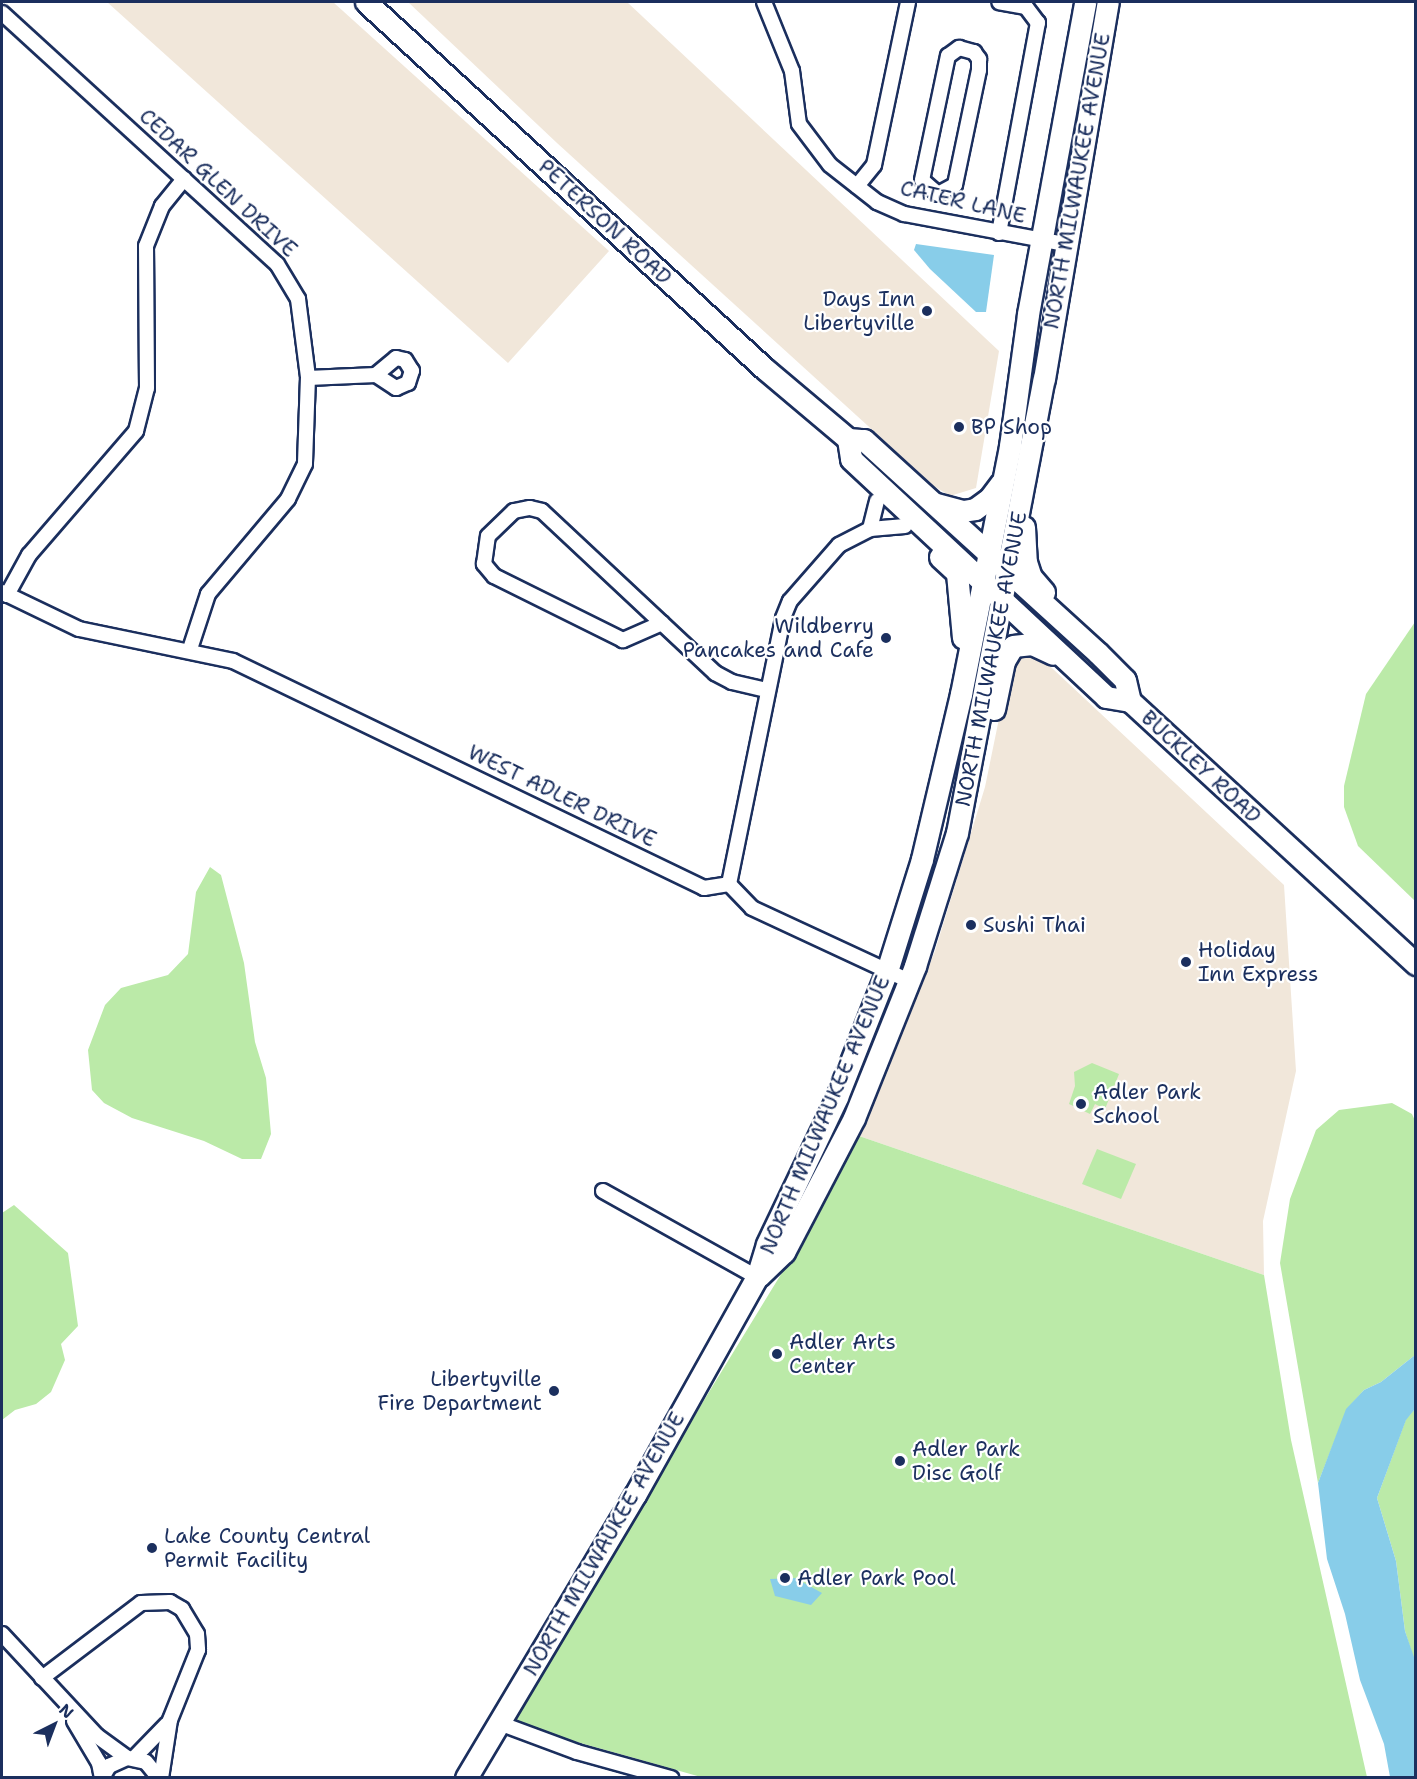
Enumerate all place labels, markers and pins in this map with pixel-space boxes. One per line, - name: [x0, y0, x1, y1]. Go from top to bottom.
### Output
- place label: Days Inn Libertyville: [803, 286, 915, 336]
- marker: Days Inn Libertyville: [920, 304, 934, 318]
- place label: BP Shop: [971, 414, 1052, 440]
- marker: BP Shop: [952, 420, 966, 434]
- place label: Wildberry Pancakes and Cafe: [683, 613, 874, 663]
- marker: Wildberry Pancakes and Cafe: [879, 631, 893, 645]
- place label: Sushi Thai: [983, 912, 1086, 938]
- marker: Sushi Thai: [964, 918, 978, 932]
- place label: Holiday Inn Express: [1198, 937, 1318, 987]
- marker: Holiday Inn Express: [1179, 955, 1193, 969]
- place label: Adler Park School: [1093, 1079, 1201, 1129]
- marker: Adler Park School: [1074, 1097, 1088, 1111]
- place label: Adler Arts Center: [789, 1329, 896, 1379]
- marker: Adler Arts Center: [770, 1347, 784, 1361]
- place label: Libertyville Fire Department: [377, 1366, 542, 1416]
- marker: Libertyville Fire Department: [547, 1384, 561, 1398]
- place label: Adler Park Disc Golf: [912, 1436, 1020, 1486]
- marker: Adler Park Disc Golf: [893, 1454, 907, 1468]
- place label: Lake County Central Permit Facility: [164, 1523, 370, 1573]
- marker: Lake County Central Permit Facility: [145, 1541, 159, 1555]
- place label: Adler Park Pool: [797, 1565, 956, 1591]
- marker: Adler Park Pool: [778, 1571, 792, 1585]

